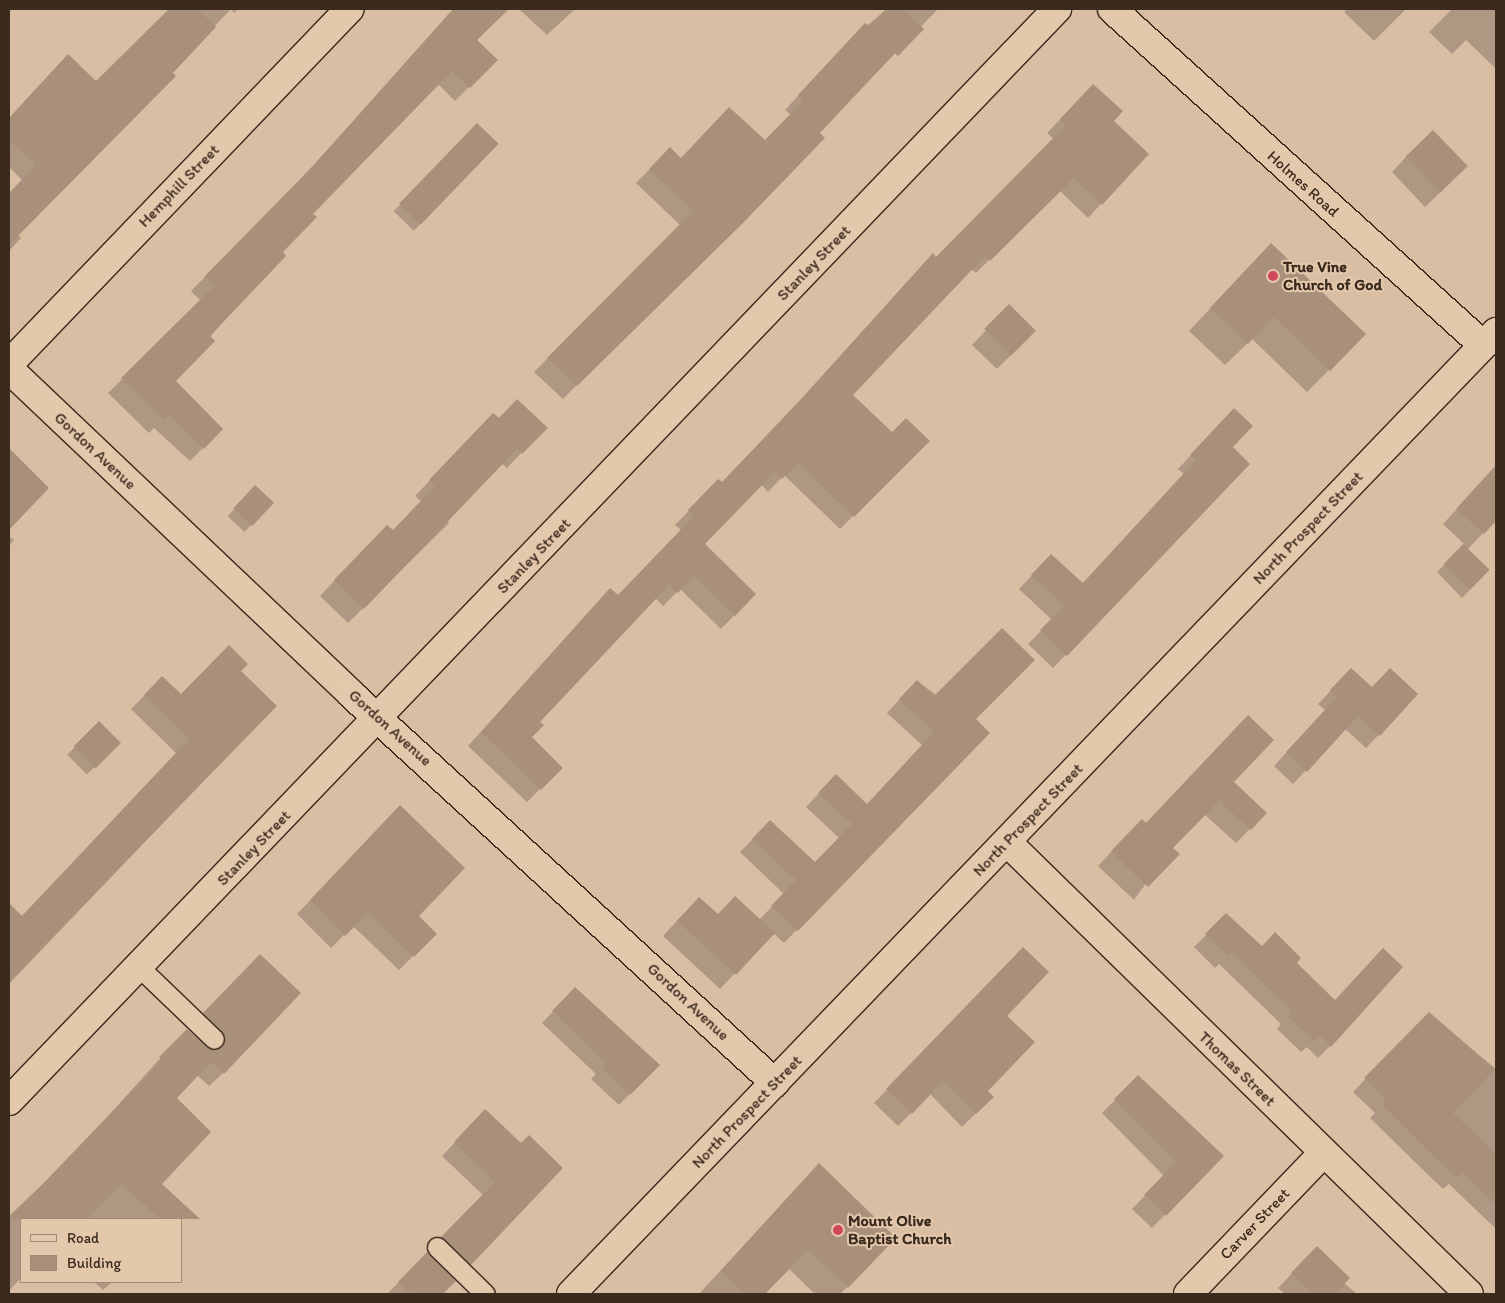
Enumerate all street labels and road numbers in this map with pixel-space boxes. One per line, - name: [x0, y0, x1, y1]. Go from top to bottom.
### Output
- street label: Hemphill Street: [135, 141, 223, 231]
- street label: Holmes Road: [1263, 147, 1343, 221]
- street label: Stanley Street: [773, 221, 855, 305]
- street label: Gordon Avenue: [50, 408, 140, 494]
- street label: North Prospect Street: [1249, 467, 1367, 589]
- street label: Stanley Street: [493, 514, 575, 598]
- street label: Gordon Avenue: [345, 686, 435, 770]
- street label: North Prospect Street: [969, 759, 1087, 881]
- street label: Stanley Street: [213, 806, 295, 890]
- street label: Gordon Avenue: [643, 959, 733, 1045]
- street label: Thomas Street: [1195, 1027, 1279, 1111]
- street label: North Prospect Street: [688, 1051, 806, 1173]
- street label: Carver Street: [1216, 1184, 1294, 1264]

